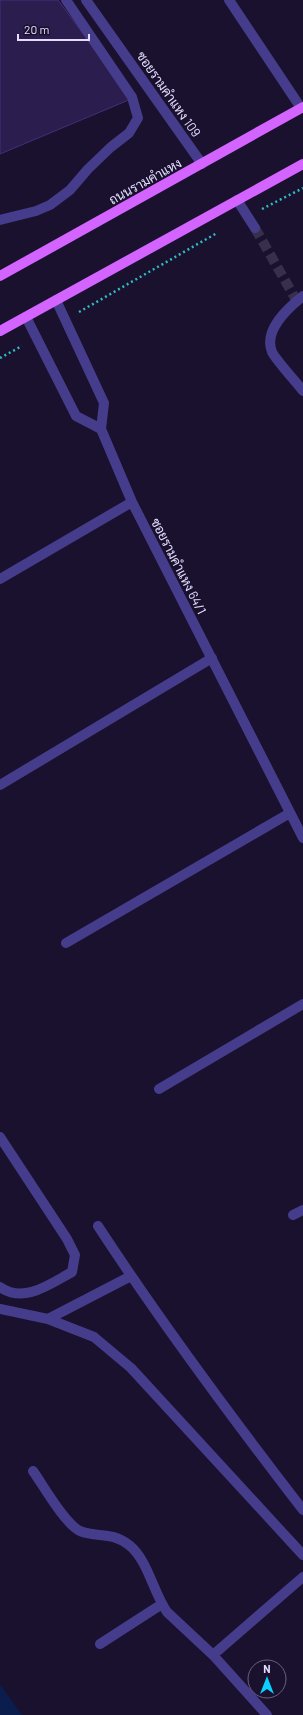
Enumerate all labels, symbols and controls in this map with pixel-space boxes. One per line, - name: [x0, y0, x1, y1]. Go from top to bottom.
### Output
- scale bar: [18, 16, 89, 42]
- text: 20 m: [24, 22, 50, 36]
- street label: ซอยรามคำแหง 109: [134, 48, 204, 140]
- street label: ถนนรามคำแหง: [106, 154, 184, 208]
- street label: ซอยรามคำแหง 64/1: [148, 515, 210, 617]
- north arrow: [247, 1659, 287, 1699]
- text: N: [263, 1662, 271, 1675]

